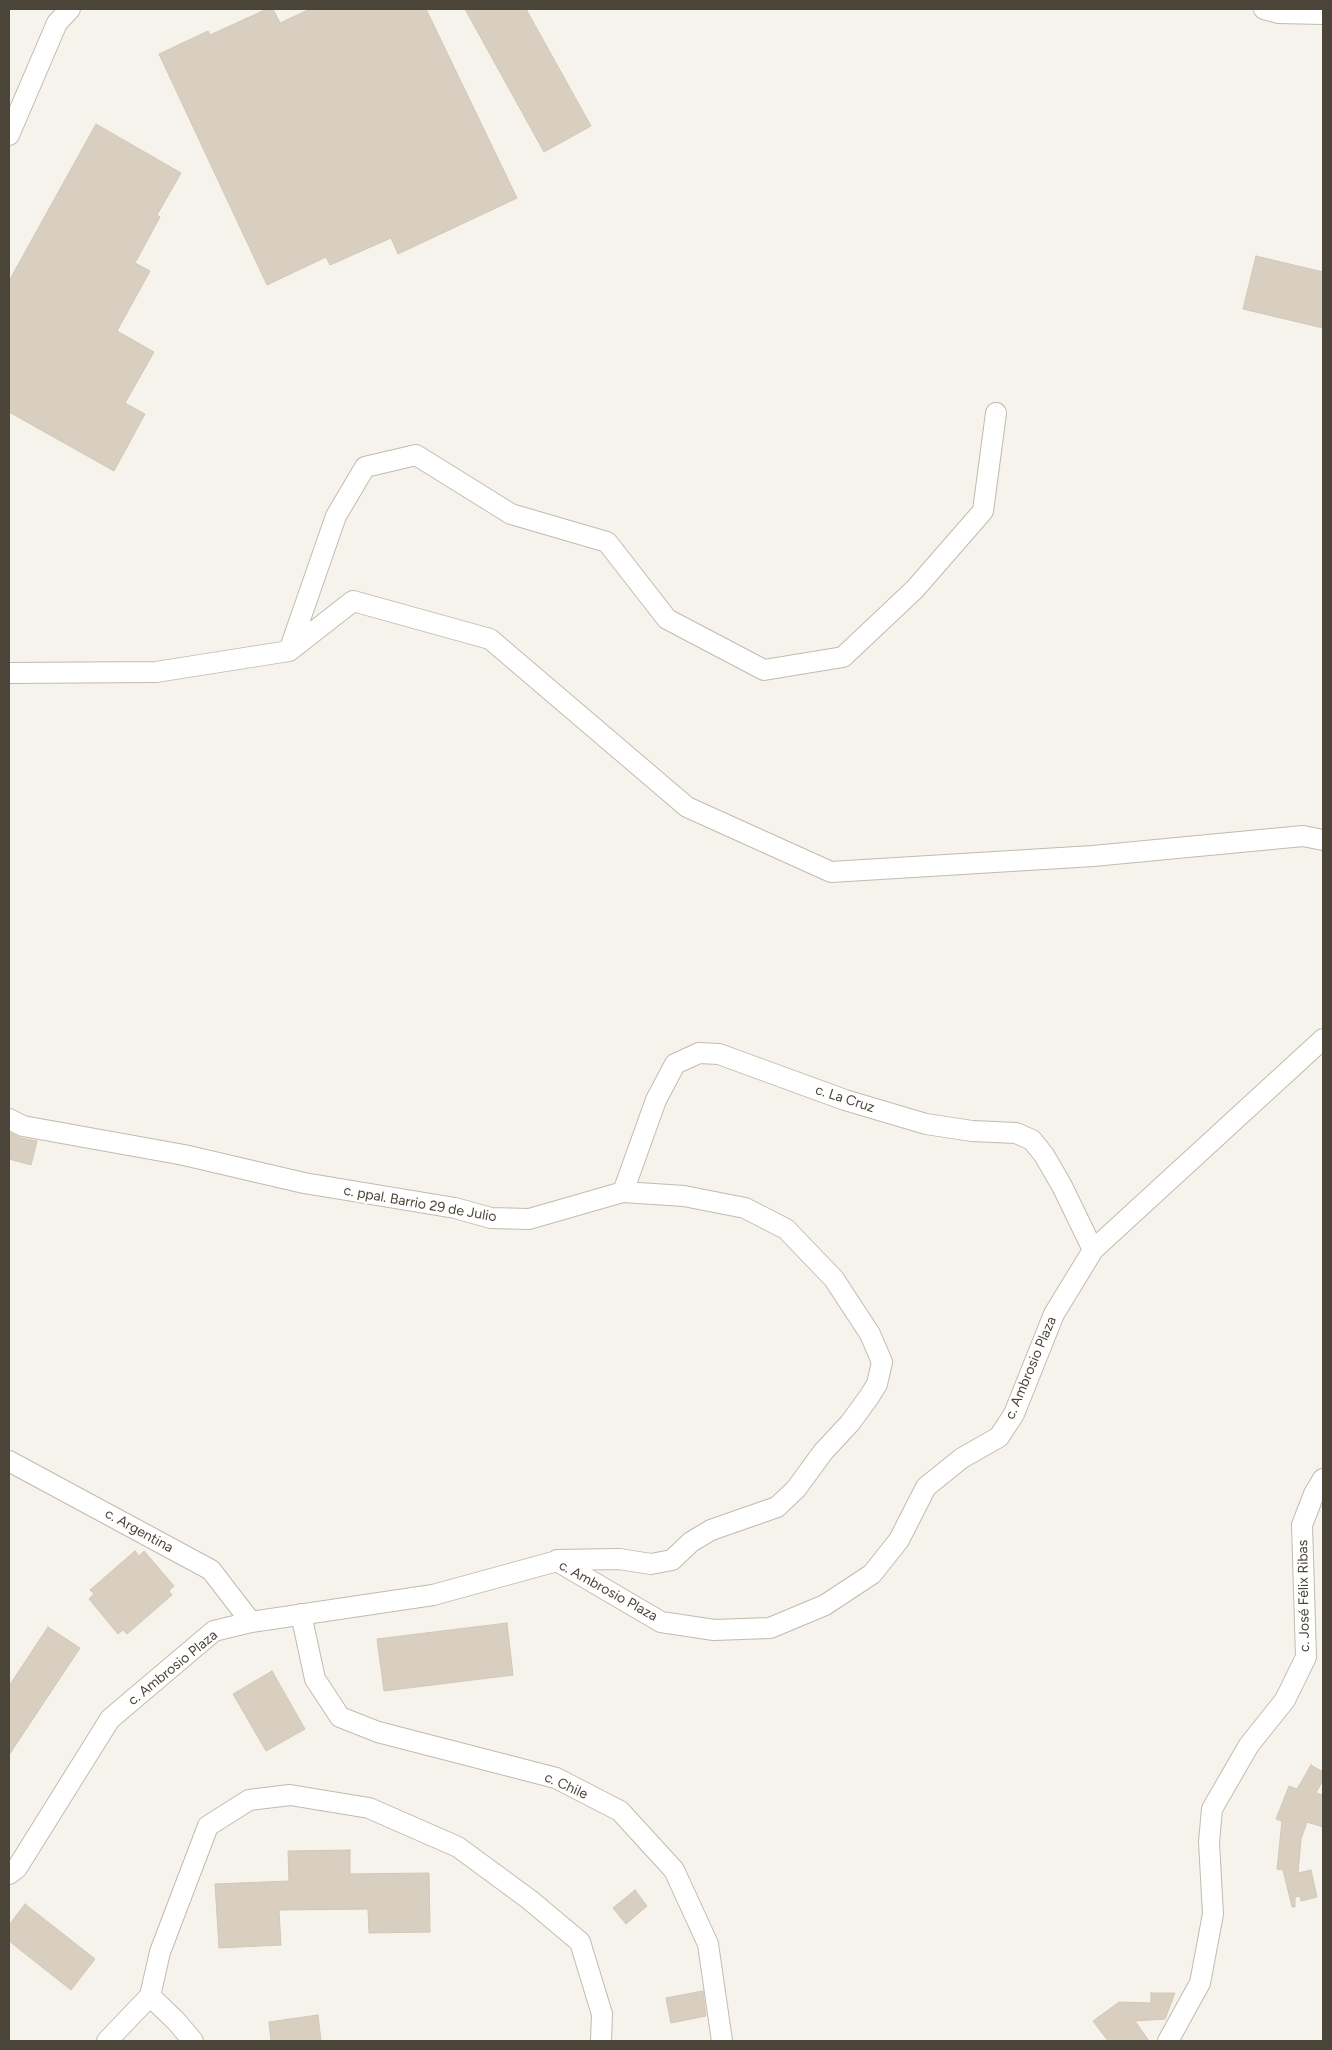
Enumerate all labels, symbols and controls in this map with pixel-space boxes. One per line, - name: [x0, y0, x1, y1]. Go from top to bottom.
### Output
- street label: c. La Cruz: [813, 1082, 877, 1116]
- street label: c. ppal. Barrio 29 de Julio: [342, 1182, 498, 1226]
- street label: c. Ambrosio Plaza: [1002, 1314, 1060, 1422]
- street label: c. Argentina: [102, 1505, 176, 1557]
- street label: c. José Félix Ribas: [1295, 1540, 1313, 1652]
- street label: c. Ambrosio Plaza: [556, 1557, 660, 1625]
- street label: c. Ambrosio Plaza: [125, 1627, 221, 1709]
- street label: c. Chile: [542, 1769, 590, 1803]

